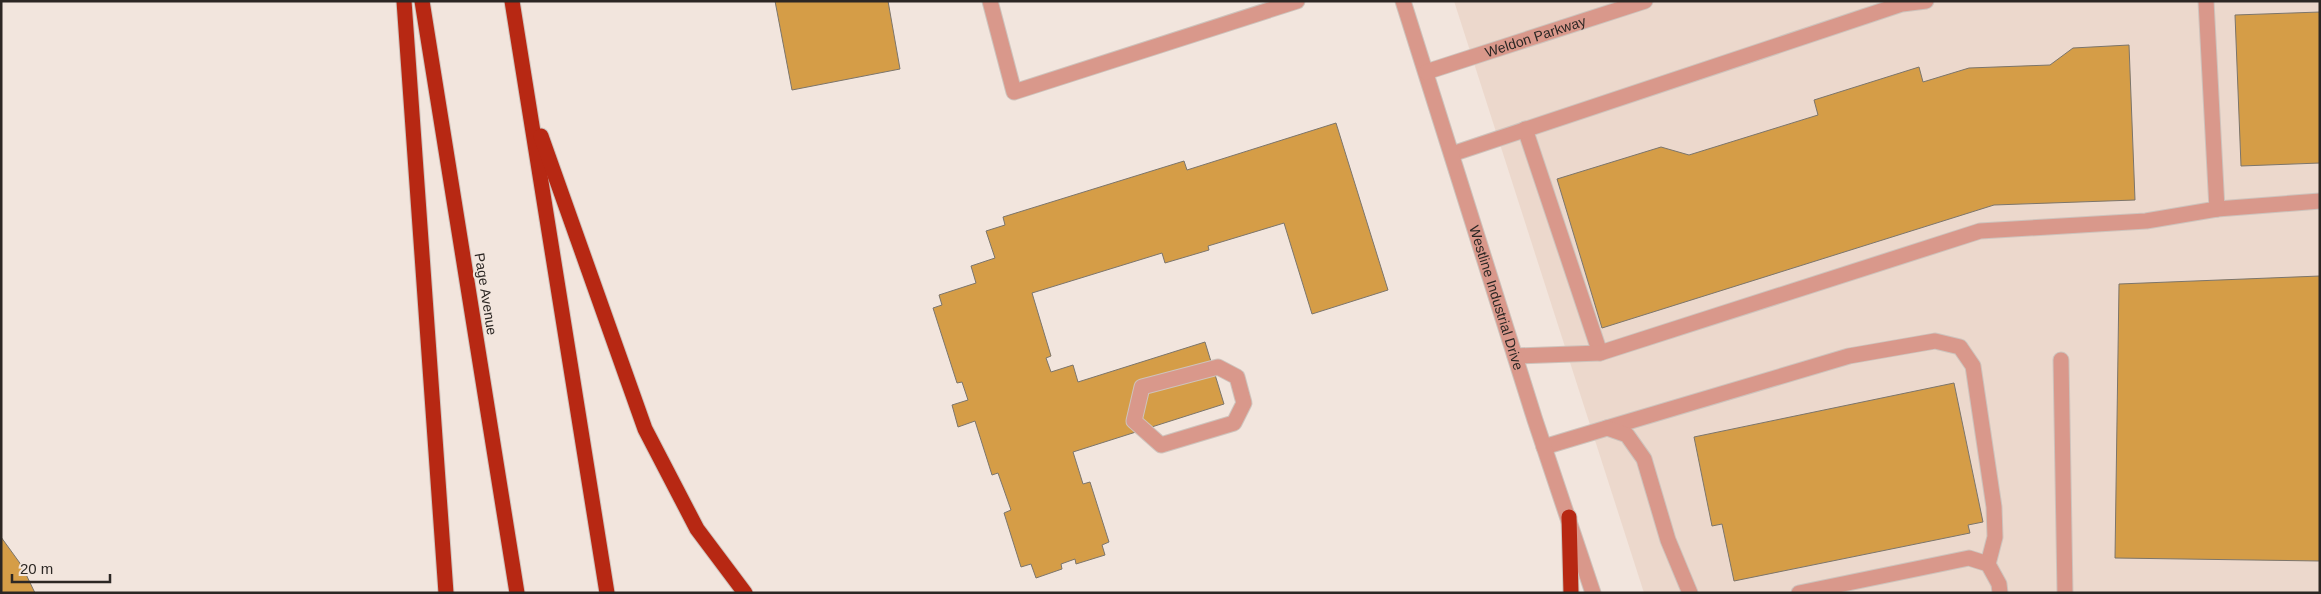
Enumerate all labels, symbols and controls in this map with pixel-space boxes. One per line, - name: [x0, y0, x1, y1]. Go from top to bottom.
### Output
- street label: Weldon Parkway: [1483, 13, 1588, 60]
- street label: Westline Industrial Drive: [1466, 223, 1527, 372]
- street label: Page Avenue: [472, 252, 500, 336]
- scale bar: [12, 552, 110, 584]
- text: 20 m: [20, 560, 53, 577]

